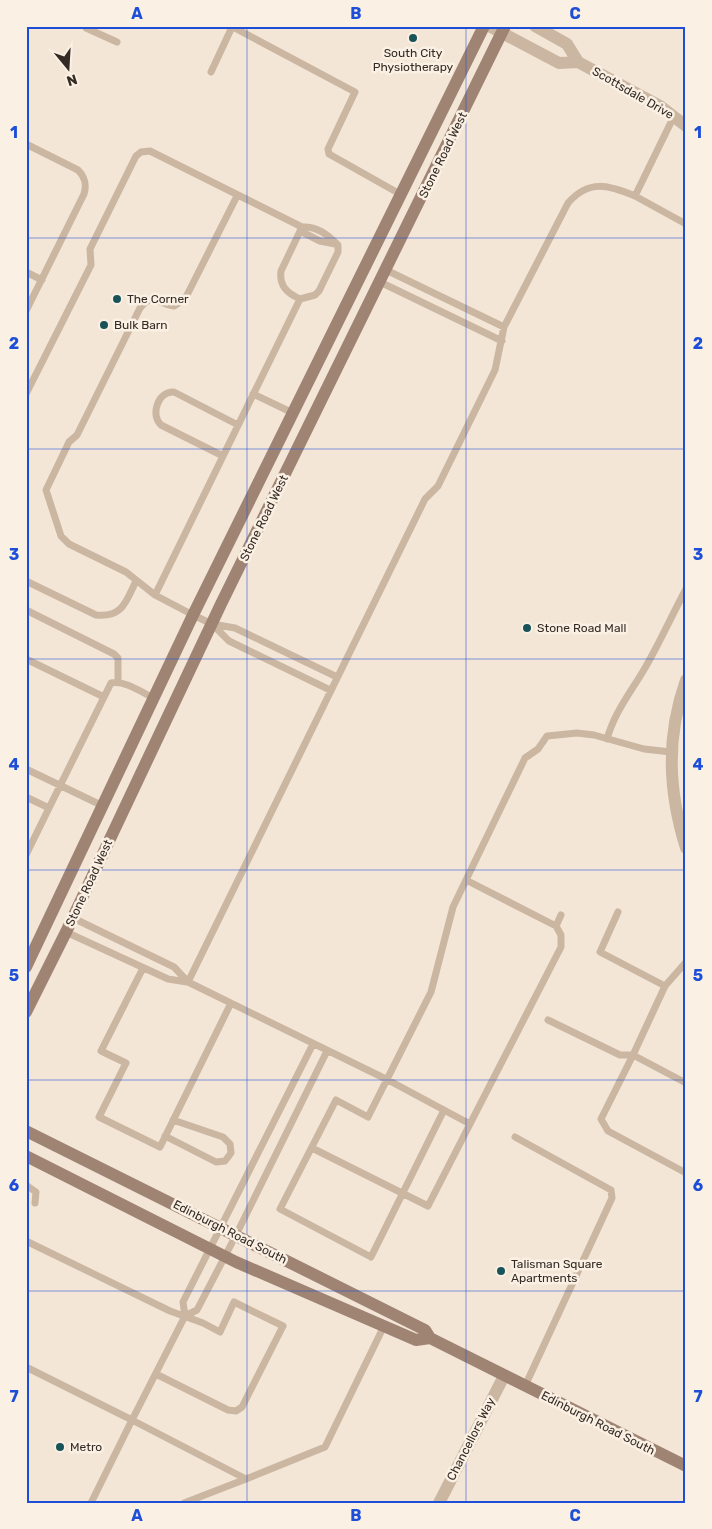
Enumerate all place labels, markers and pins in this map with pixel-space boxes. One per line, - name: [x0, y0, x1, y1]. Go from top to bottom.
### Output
- marker: South City Physiotherapy: [407, 32, 419, 44]
- place label: South City Physiotherapy: [373, 46, 454, 74]
- place label: The Corner: [127, 292, 189, 306]
- marker: The Corner: [111, 293, 123, 305]
- place label: Bulk Barn: [114, 318, 168, 332]
- marker: Bulk Barn: [98, 319, 110, 331]
- place label: Stone Road Mall: [537, 621, 626, 635]
- marker: Stone Road Mall: [521, 622, 533, 634]
- place label: Talisman Square Apartments: [511, 1257, 603, 1285]
- marker: Talisman Square Apartments: [495, 1265, 507, 1277]
- place label: Metro: [70, 1440, 102, 1454]
- marker: Metro: [54, 1441, 66, 1453]

